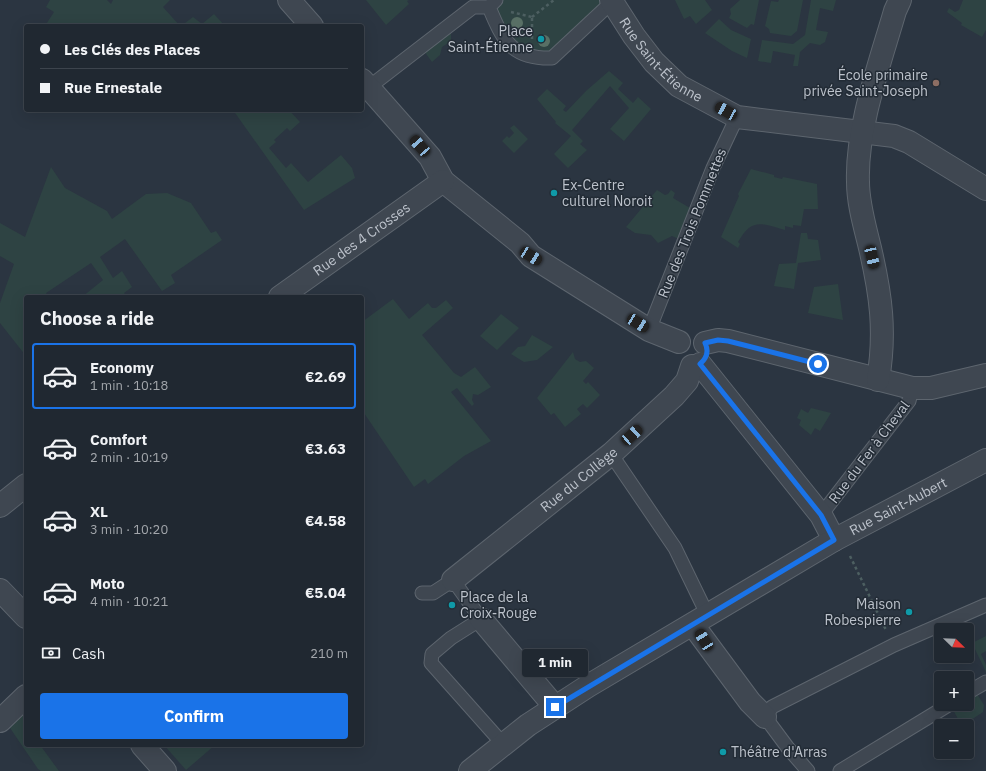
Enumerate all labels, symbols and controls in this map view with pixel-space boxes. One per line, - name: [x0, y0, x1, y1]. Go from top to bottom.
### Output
- street label: Rue Saint-Étienne: [616, 14, 706, 106]
- place label: Place Saint-Étienne: [448, 22, 533, 56]
- marker: Place Saint-Étienne: [536, 34, 546, 44]
- text: Les Clés des Places: [64, 40, 200, 59]
- place label: École primaire privée Saint-Joseph: [803, 65, 928, 100]
- text: Rue Ernestale: [64, 78, 162, 97]
- marker: École primaire privée Saint-Joseph: [931, 78, 941, 88]
- car: [713, 100, 739, 122]
- car: [408, 133, 432, 159]
- street label: Rue des Trois Pommettes: [654, 145, 730, 301]
- place label: Ex-Centre culturel Noroit: [562, 176, 653, 210]
- marker: Ex-Centre culturel Noroit: [549, 188, 559, 198]
- street label: Rue des 4 Crosses: [309, 198, 414, 280]
- car: [863, 244, 881, 270]
- car: [518, 245, 544, 267]
- text: Choose a ride: [40, 307, 154, 330]
- car: [625, 312, 651, 334]
- route start: [809, 355, 827, 373]
- icon: car: [42, 358, 78, 394]
- text: Economy: [90, 358, 154, 377]
- text: €2.69: [305, 367, 346, 386]
- text: 1 min · 10:18: [90, 377, 168, 394]
- street label: Rue du Fer à Cheval: [825, 397, 914, 507]
- car: [619, 423, 645, 447]
- icon: car: [42, 430, 78, 466]
- text: Comfort: [90, 430, 147, 449]
- text: €3.63: [305, 439, 346, 458]
- street label: Rue du Collège: [536, 443, 622, 516]
- text: 2 min · 10:19: [90, 449, 168, 466]
- street label: Rue Saint-Aubert: [846, 473, 950, 539]
- icon: car: [42, 502, 78, 538]
- text: XL: [90, 502, 108, 521]
- text: €4.58: [305, 511, 346, 530]
- text: 3 min · 10:20: [90, 521, 168, 538]
- icon: car: [42, 574, 78, 610]
- text: Moto: [90, 574, 125, 593]
- text: €5.04: [305, 583, 346, 602]
- place label: Place de la Croix-Rouge: [460, 588, 537, 622]
- text: 4 min · 10:21: [90, 593, 168, 610]
- place label: Maison Robespierre: [825, 595, 901, 629]
- marker: Place de la Croix-Rouge: [447, 600, 457, 610]
- marker: Maison Robespierre: [904, 607, 914, 617]
- north arrow: [934, 623, 974, 663]
- map controls: [934, 623, 974, 759]
- car: [693, 627, 715, 653]
- icon: cash: [40, 642, 62, 664]
- text: Cash: [72, 644, 105, 663]
- text: 210 m: [310, 645, 348, 662]
- callout: 1 min: [522, 649, 588, 677]
- text: 1 min: [538, 654, 572, 671]
- button: +: [934, 671, 974, 711]
- button: Confirm: [40, 693, 348, 739]
- route end: [546, 698, 564, 716]
- button: −: [934, 719, 974, 759]
- place label: Théâtre d'Arras: [731, 743, 828, 761]
- marker: Théâtre d'Arras: [718, 747, 728, 757]

